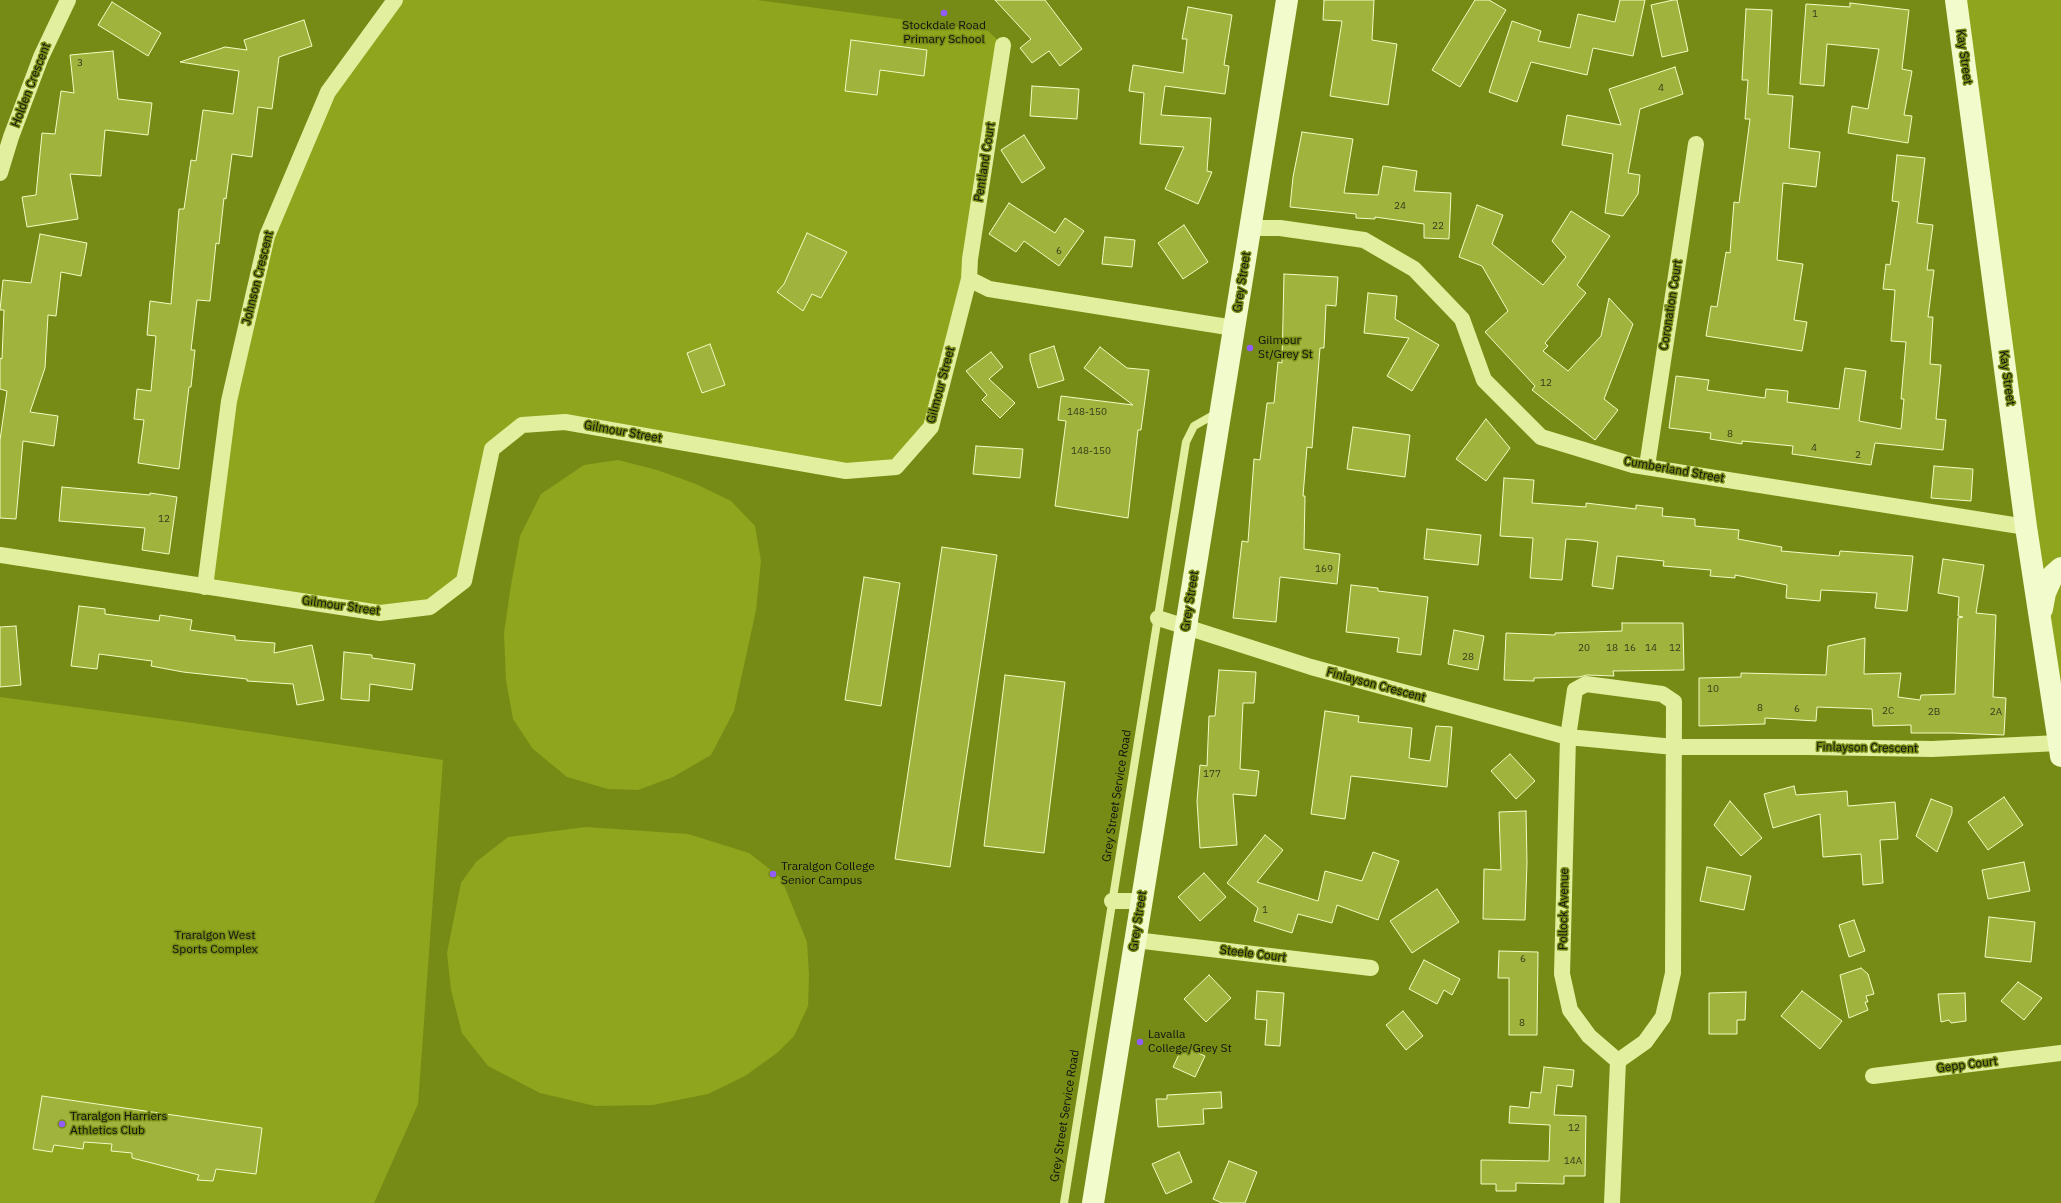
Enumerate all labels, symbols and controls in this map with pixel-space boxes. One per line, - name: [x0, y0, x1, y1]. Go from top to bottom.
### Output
- marker: Stockdale Road Primary School: [939, 8, 949, 18]
- house number: 1: [1812, 8, 1818, 20]
- place label: Stockdale Road Primary School: [902, 19, 986, 47]
- street label: Kay Street: [1953, 29, 1975, 85]
- street label: Holden Crescent: [8, 41, 54, 129]
- house number: 3: [77, 57, 83, 69]
- house number: 4: [1658, 82, 1664, 94]
- street label: Pentland Court: [972, 121, 998, 203]
- house number: 24: [1394, 200, 1406, 212]
- house number: 22: [1432, 220, 1444, 232]
- street label: Johnson Crescent: [239, 229, 277, 327]
- house number: 6: [1056, 245, 1062, 257]
- street label: Grey Street: [1230, 251, 1254, 313]
- street label: Coronation Court: [1657, 259, 1685, 351]
- place label: Gilmour St/Grey St: [1258, 334, 1313, 362]
- marker: Gilmour St/Grey St: [1245, 343, 1255, 353]
- street label: Gilmour Street: [924, 345, 958, 425]
- street label: Kay Street: [1996, 350, 2018, 406]
- house number: 12: [1540, 377, 1552, 389]
- house number: 148-150: [1067, 406, 1107, 418]
- street label: Gilmour Street: [583, 418, 663, 446]
- house number: 8: [1727, 428, 1733, 440]
- house number: 4: [1811, 442, 1817, 454]
- house number: 148-150: [1071, 445, 1111, 457]
- house number: 2: [1855, 449, 1861, 461]
- street label: Cumberland Street: [1623, 454, 1725, 486]
- house number: 12: [158, 513, 170, 525]
- house number: 169: [1315, 563, 1333, 575]
- street label: Grey Street: [1178, 570, 1202, 632]
- street label: Gilmour Street: [301, 593, 381, 619]
- house number: 20: [1578, 642, 1590, 654]
- house number: 18: [1606, 642, 1618, 654]
- house number: 16: [1624, 642, 1636, 654]
- house number: 14: [1645, 642, 1657, 654]
- house number: 12: [1669, 642, 1681, 654]
- house number: 28: [1462, 651, 1474, 663]
- street label: Finlayson Crescent: [1325, 665, 1427, 705]
- house number: 10: [1707, 683, 1719, 695]
- house number: 8: [1757, 702, 1763, 714]
- house number: 6: [1794, 703, 1800, 715]
- house number: 2C: [1882, 705, 1894, 717]
- house number: 2B: [1928, 706, 1940, 718]
- house number: 2A: [1990, 706, 2002, 718]
- street label: Grey Street Service Road: [1099, 729, 1135, 863]
- street label: Finlayson Crescent: [1816, 740, 1918, 756]
- house number: 177: [1203, 768, 1221, 780]
- place label: Traralgon College Senior Campus: [781, 860, 875, 888]
- street label: Pollock Avenue: [1556, 868, 1572, 950]
- marker: Traralgon College Senior Campus: [768, 869, 778, 879]
- street label: Grey Street: [1126, 890, 1150, 952]
- house number: 1: [1262, 904, 1268, 916]
- park label: Traralgon West Sports Complex: [172, 929, 258, 957]
- street label: Steele Court: [1219, 943, 1287, 965]
- house number: 6: [1520, 953, 1526, 965]
- house number: 8: [1519, 1017, 1525, 1029]
- place label: Lavalla College/Grey St: [1148, 1028, 1232, 1056]
- marker: Lavalla College/Grey St: [1135, 1037, 1145, 1047]
- street label: Grey Street Service Road: [1047, 1049, 1083, 1183]
- street label: Gepp Court: [1936, 1054, 1998, 1076]
- place label: Traralgon Harriers Athletics Club: [70, 1110, 167, 1138]
- marker: Traralgon Harriers Athletics Club: [57, 1119, 67, 1129]
- house number: 12: [1568, 1122, 1580, 1134]
- house number: 14A: [1564, 1155, 1582, 1167]

